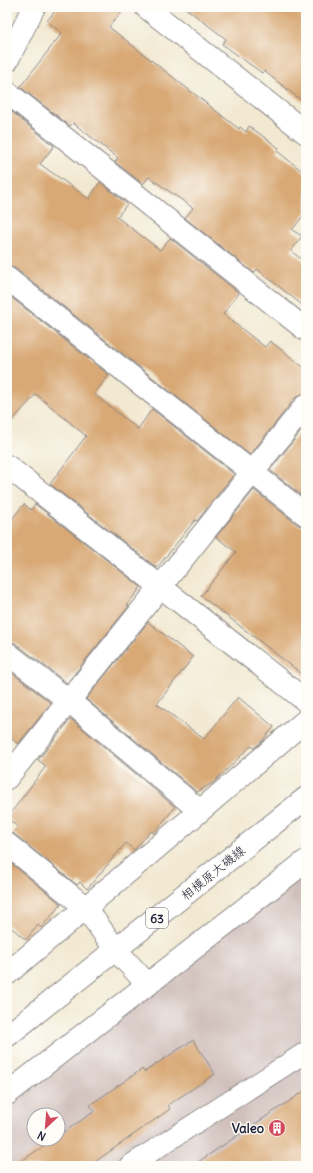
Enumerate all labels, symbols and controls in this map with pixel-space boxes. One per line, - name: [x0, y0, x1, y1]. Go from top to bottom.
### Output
- street label: 相模原大磯線: [177, 841, 249, 904]
- road number: 63: [146, 908, 168, 928]
- north arrow: [26, 1107, 66, 1147]
- building icon: Valeo: [267, 1118, 287, 1138]
- place label: Valeo: [232, 1120, 264, 1137]
- text: N: [35, 1128, 48, 1144]

